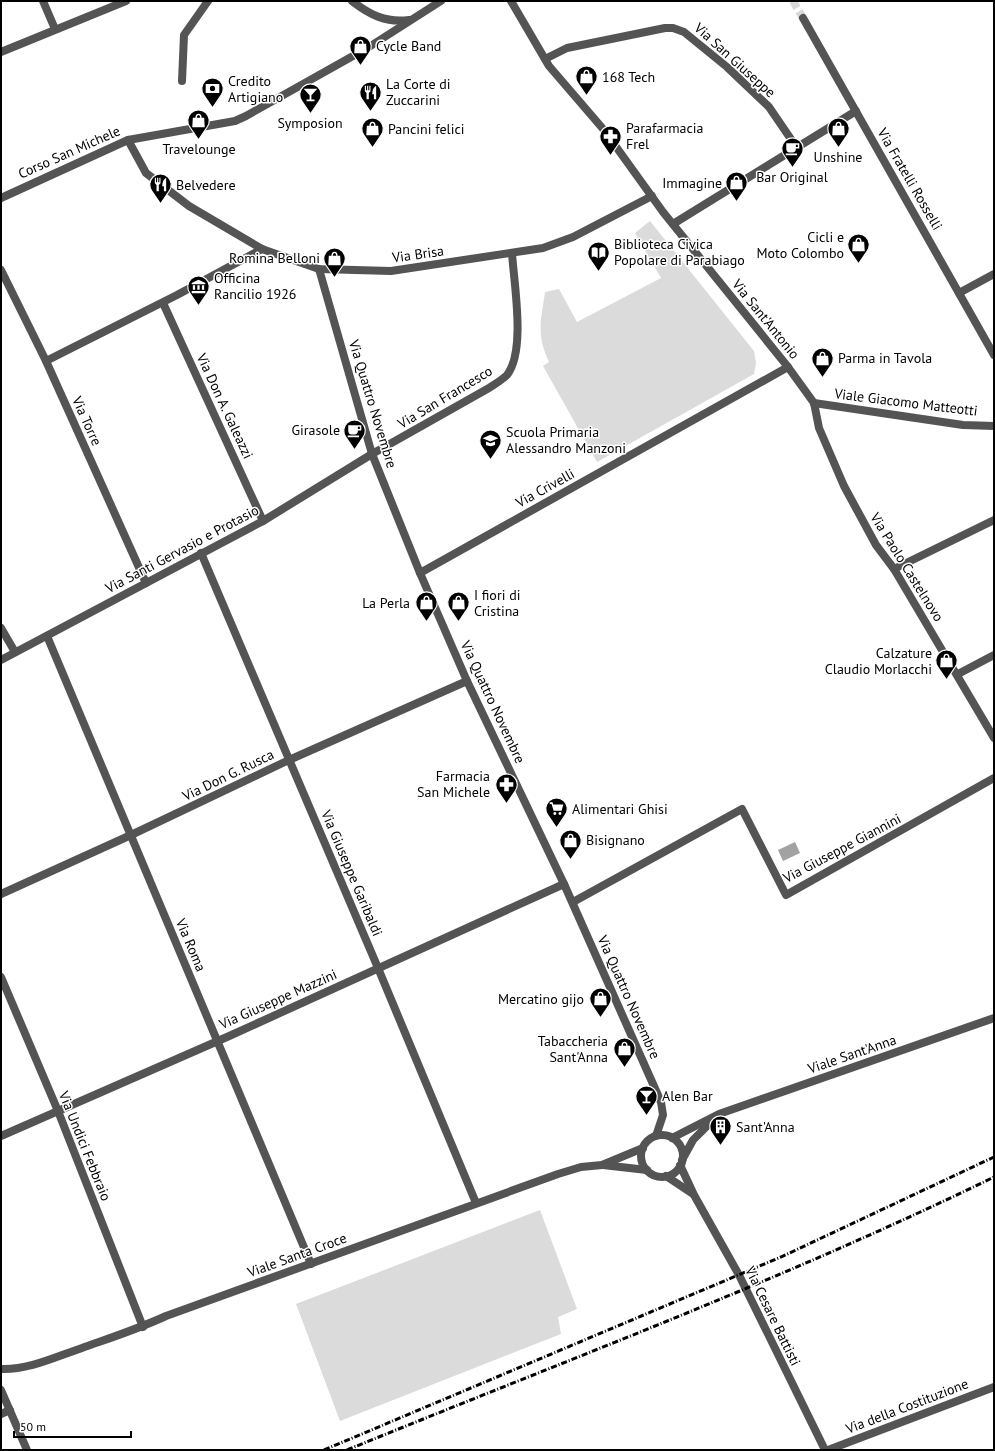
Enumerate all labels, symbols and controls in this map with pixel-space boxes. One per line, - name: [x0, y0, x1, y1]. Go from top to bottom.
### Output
- street label: Via San Giuseppe: [690, 18, 779, 101]
- shop icon: Cycle Band: [347, 33, 373, 66]
- place label: Cycle Band: [376, 37, 441, 55]
- shop icon: 168 Tech: [574, 64, 600, 97]
- place label: 168 Tech: [602, 68, 655, 86]
- place label: Credito Artigiano: [228, 72, 283, 106]
- place label: La Corte di Zuccarini: [386, 75, 451, 109]
- bank icon: Credito Artigiano: [199, 76, 225, 109]
- restaurant icon: La Corte di Zuccarini: [358, 79, 384, 112]
- bar icon: Symposion: [297, 82, 323, 115]
- shop icon: Travelounge: [186, 108, 212, 141]
- place label: Symposion: [277, 114, 343, 132]
- shop icon: Pancini felici: [360, 116, 386, 149]
- shop icon: Unshine: [825, 116, 851, 149]
- place label: Parafarmacia Frel: [626, 119, 704, 153]
- place label: Pancini felici: [388, 120, 464, 138]
- street label: Corso San Michele: [15, 121, 123, 183]
- pharmacy icon: Parafarmacia Frel: [597, 123, 623, 156]
- street label: Via Fratelli Rosselli: [873, 124, 946, 233]
- cafe icon: Bar Original: [779, 136, 805, 169]
- place label: Travelounge: [162, 140, 236, 158]
- place label: Unshine: [814, 148, 862, 166]
- place label: Bar Original: [756, 168, 828, 186]
- shop icon: Immagine: [724, 170, 750, 203]
- restaurant icon: Belvedere: [148, 172, 174, 205]
- place label: Immagine: [662, 174, 722, 192]
- place label: Belvedere: [176, 176, 236, 194]
- place label: Cicli e Moto Colombo: [757, 228, 844, 262]
- shop icon: Cicli e Moto Colombo: [846, 232, 872, 265]
- place label: Biblioteca Civica Popolare di Parabiago: [614, 235, 745, 269]
- library icon: Biblioteca Civica Popolare di Parabiago: [585, 239, 611, 272]
- street label: Via Brisa: [390, 241, 445, 267]
- shop icon: Romina Belloni: [322, 245, 348, 278]
- place label: Romina Belloni: [229, 249, 320, 267]
- place label: Officina Rancilio 1926: [214, 269, 296, 303]
- museum icon: Officina Rancilio 1926: [186, 273, 212, 306]
- street label: Via Sant'Antonio: [728, 275, 804, 363]
- street label: Via Quattro Novembre: [345, 337, 401, 470]
- shop icon: Parma in Tavola: [809, 345, 835, 378]
- place label: Parma in Tavola: [838, 349, 932, 367]
- street label: Via Don A. Galeazzi: [192, 350, 257, 462]
- street label: Via San Francesco: [394, 362, 496, 433]
- street label: Viale Giacomo Matteotti: [832, 384, 979, 420]
- street label: Via Torre: [68, 393, 106, 448]
- cafe icon: Girasole: [342, 417, 368, 450]
- place label: Girasole: [291, 421, 340, 439]
- place label: Scuola Primaria Alessandro Manzoni: [506, 423, 626, 457]
- school or university icon: Scuola Primaria Alessandro Manzoni: [478, 427, 504, 460]
- street label: Via Crivelli: [512, 465, 577, 512]
- street label: Via Santi Gervasio e Protasio: [101, 501, 262, 598]
- street label: Via Paolo Castelnovo: [866, 508, 948, 625]
- place label: I fiori di Cristina: [474, 586, 520, 620]
- shop icon: La Perla: [413, 590, 439, 623]
- shop icon: I fiori di Cristina: [446, 590, 472, 623]
- place label: La Perla: [362, 594, 410, 612]
- street label: Via Quattro Novembre: [456, 637, 529, 766]
- place label: Calzature Claudio Morlacchi: [825, 644, 932, 678]
- shop icon: Calzature Claudio Morlacchi: [934, 648, 960, 681]
- street label: Via Don G. Rusca: [178, 745, 277, 805]
- place label: Farmacia San Michele: [417, 767, 490, 801]
- pharmacy icon: Farmacia San Michele: [493, 771, 519, 804]
- supermarket icon: Alimentari Ghisi: [543, 796, 569, 829]
- place label: Alimentari Ghisi: [572, 800, 668, 818]
- street label: Via Giuseppe Garibaldi: [317, 806, 387, 939]
- street label: Via Giuseppe Giannini: [779, 809, 904, 887]
- shop icon: Bisignano: [557, 827, 583, 860]
- place label: Bisignano: [586, 831, 645, 849]
- street label: Via Roma: [171, 915, 210, 974]
- street label: Via Quattro Novembre: [593, 932, 664, 1062]
- street label: Via Giuseppe Mazzini: [215, 965, 340, 1033]
- shop icon: Mercatino gijo: [587, 986, 613, 1019]
- place label: Mercatino gijo: [498, 990, 584, 1008]
- street label: Viale Sant'Anna: [805, 1030, 899, 1078]
- place label: Tabaccheria Sant'Anna: [538, 1032, 608, 1066]
- shop icon: Tabaccheria Sant'Anna: [611, 1036, 637, 1069]
- bar icon: Alen Bar: [633, 1083, 659, 1116]
- place label: Alen Bar: [662, 1087, 713, 1105]
- street label: Via Undici Febbraio: [54, 1088, 115, 1203]
- building icon: Sant'Anna: [708, 1114, 734, 1147]
- place label: Sant'Anna: [736, 1118, 795, 1136]
- street label: Viale Santa Croce: [244, 1229, 349, 1282]
- street label: Via Cesare Battisti: [741, 1263, 805, 1369]
- street label: Via della Costituzione: [842, 1374, 971, 1438]
- scale bar: [14, 1413, 131, 1439]
- text: 50 m: [20, 1419, 46, 1434]

